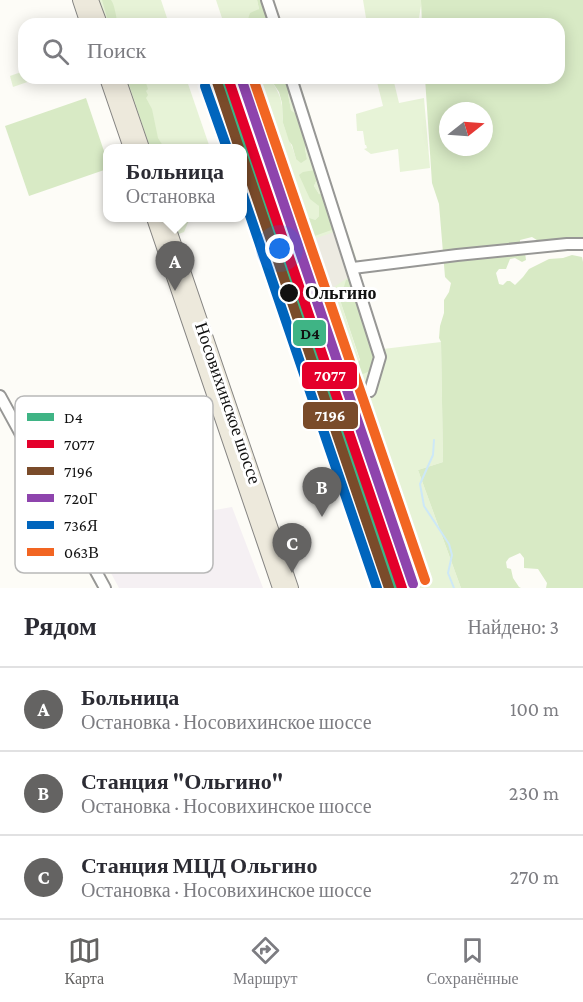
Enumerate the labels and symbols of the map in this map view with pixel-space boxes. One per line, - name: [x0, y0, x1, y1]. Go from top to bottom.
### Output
- north arrow: [439, 102, 493, 156]
- your location: [265, 234, 294, 263]
- pin: A: [156, 242, 195, 291]
- marker: Ольгино: [278, 282, 300, 304]
- place label: Ольгино: [305, 283, 377, 303]
- line badge: D4: [292, 319, 327, 347]
- street label: Носовихинское шоссе: [191, 320, 265, 487]
- text: D4: [300, 325, 320, 342]
- line badge: 7077: [301, 361, 358, 390]
- text: 7077: [314, 367, 346, 384]
- legend: [15, 396, 213, 573]
- line badge: 7196: [302, 401, 359, 430]
- text: 7196: [314, 407, 346, 424]
- text: D4: [64, 409, 83, 426]
- text: 7077: [64, 436, 95, 453]
- text: 7196: [64, 463, 93, 480]
- pin: B: [302, 468, 342, 517]
- text: 720Г: [64, 490, 97, 507]
- text: 736Я: [64, 517, 98, 534]
- pin: C: [272, 524, 312, 573]
- text: 063В: [64, 544, 99, 561]

